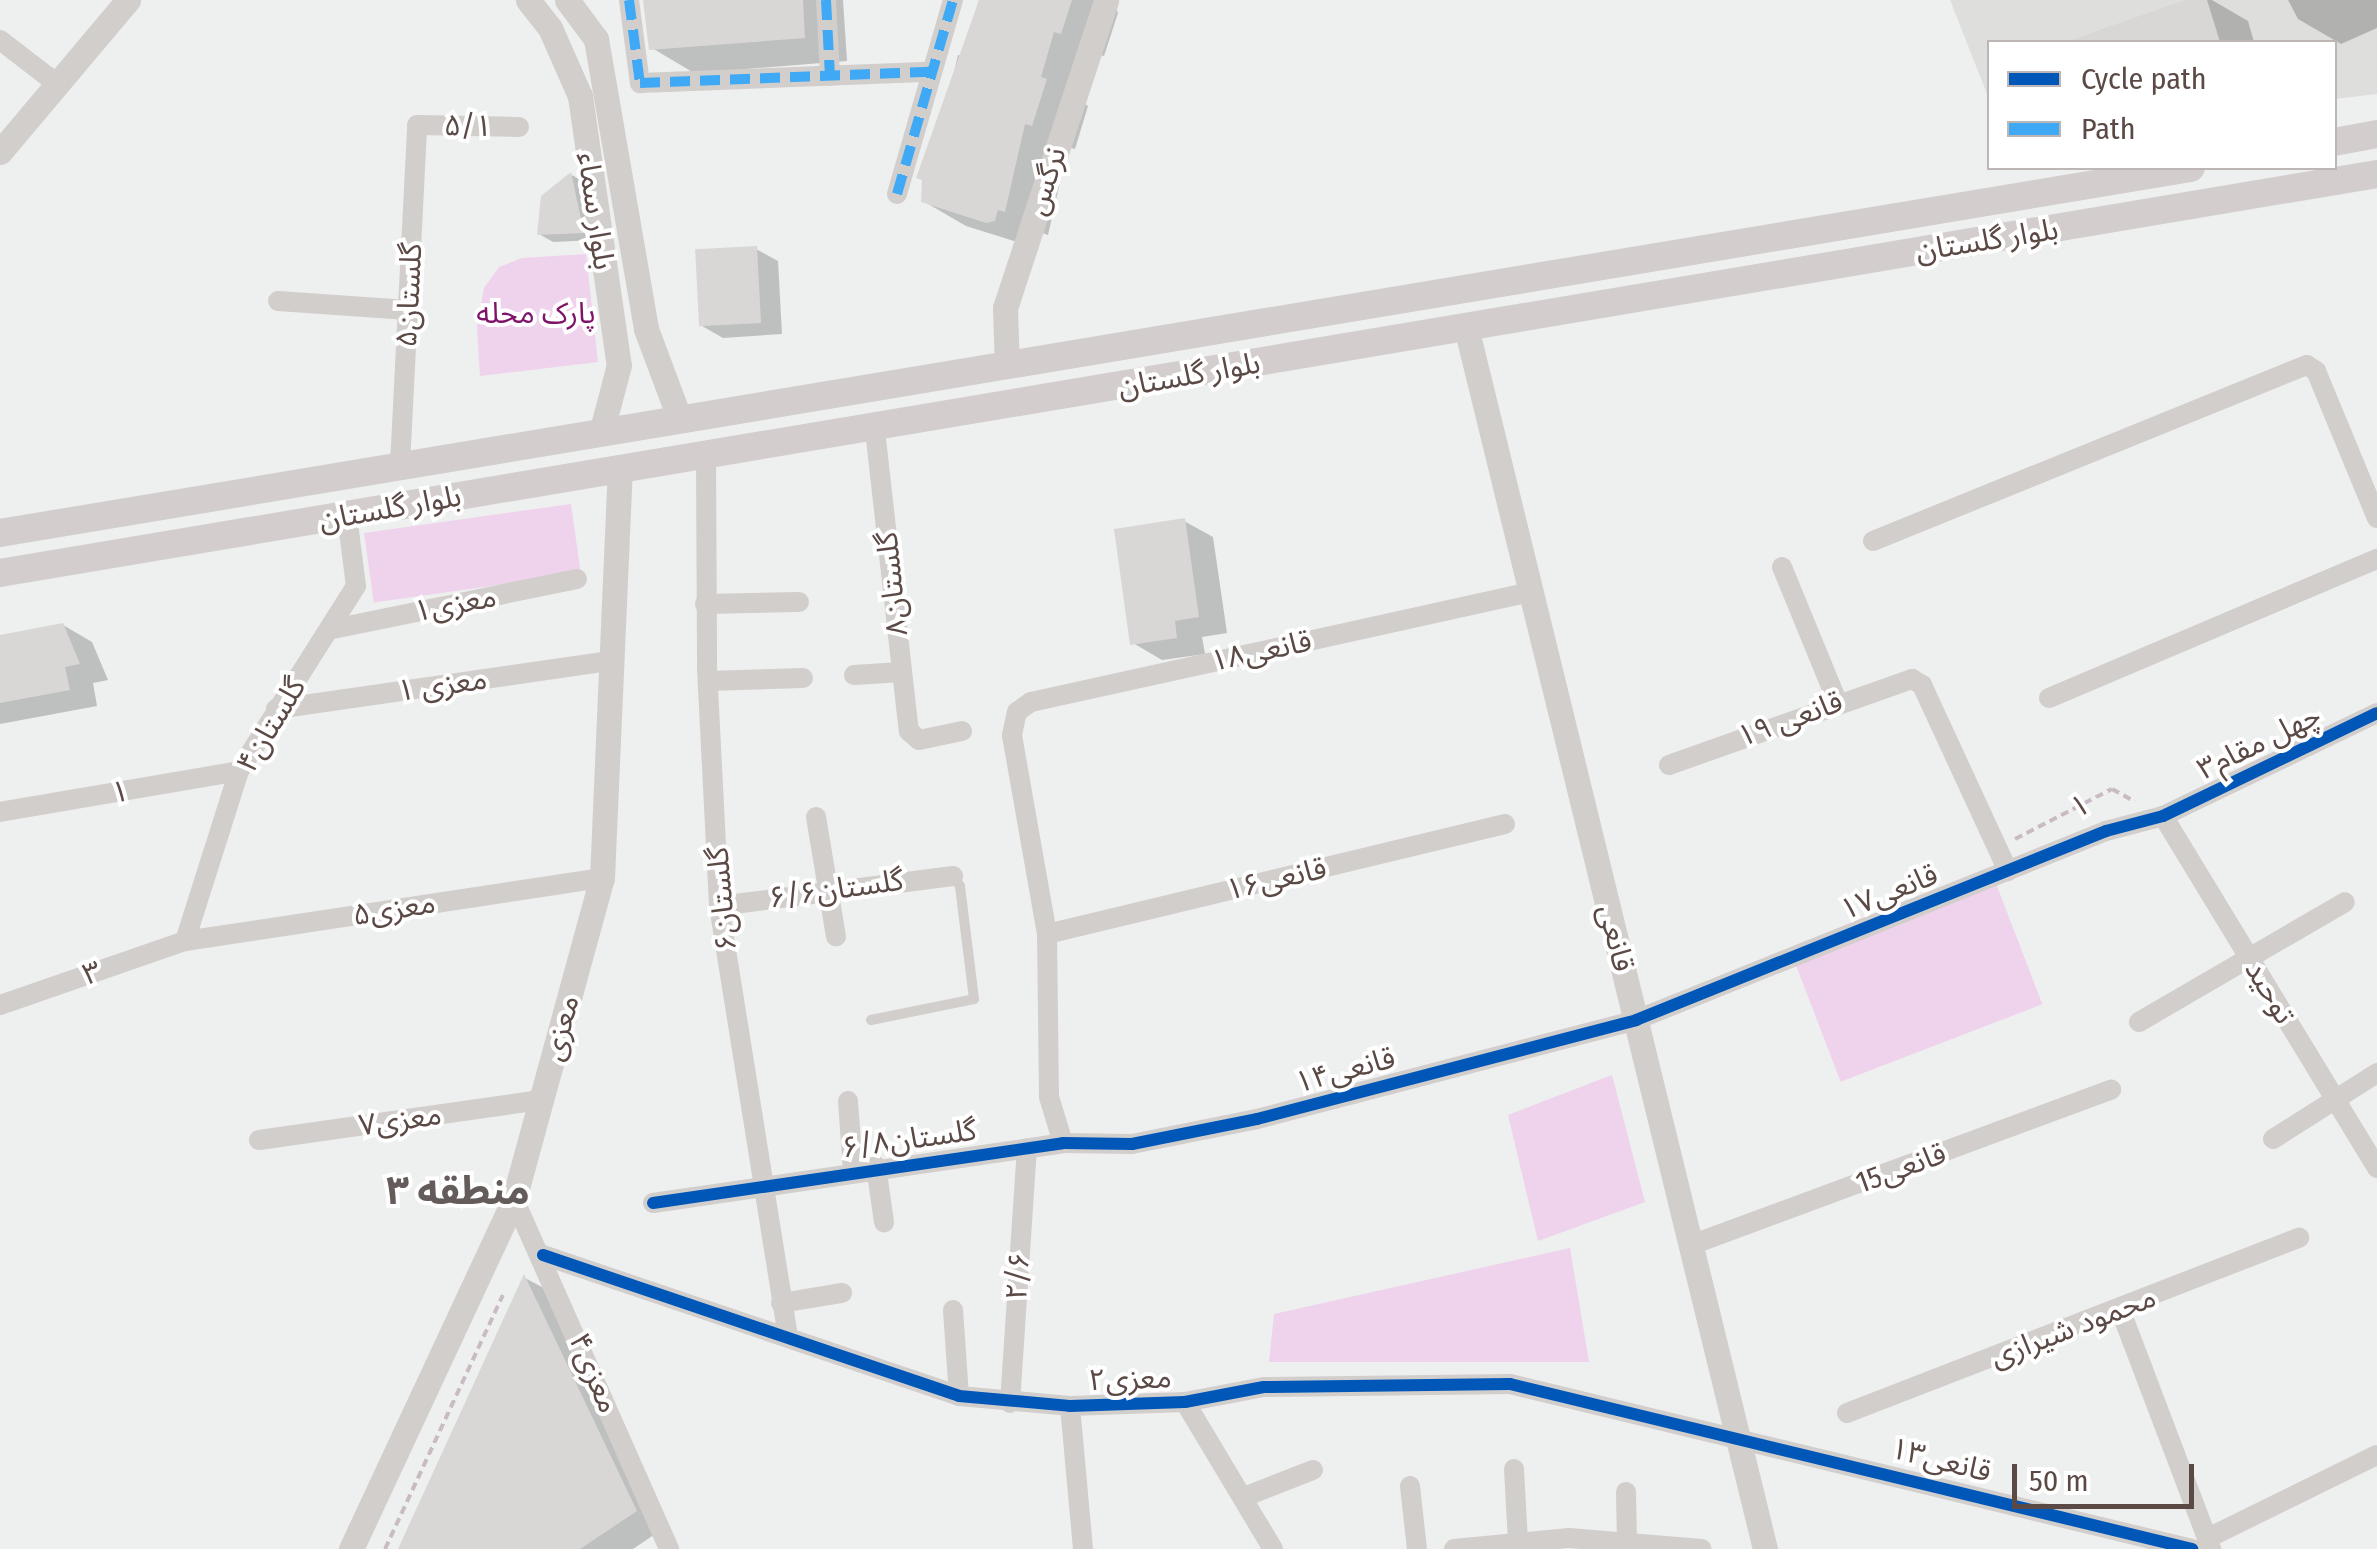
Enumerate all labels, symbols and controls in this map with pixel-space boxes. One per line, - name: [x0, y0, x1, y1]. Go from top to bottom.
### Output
- legend: [1987, 40, 2337, 170]
- text: Cycle path: [2081, 61, 2207, 97]
- street label: ۵/۱: [444, 108, 492, 144]
- text: Path: [2081, 111, 2135, 147]
- street label: نرگس: [1018, 143, 1074, 219]
- street label: بلوار سماء: [570, 150, 622, 272]
- street label: بلوار گلستان: [1913, 211, 2061, 269]
- street label: گلستان۵: [388, 242, 430, 348]
- park label: پارک محله: [476, 295, 596, 331]
- street label: بلوار گلستان: [1115, 345, 1263, 405]
- street label: بلوار گلستان: [316, 478, 464, 538]
- street label: گلستان۸: [869, 530, 915, 638]
- street label: ۱معزی: [411, 578, 499, 630]
- street label: ۱۸قانعی: [1207, 623, 1315, 679]
- street label: معزی ۱: [395, 661, 489, 709]
- street label: گلستان۴: [229, 671, 313, 779]
- street label: قانعی ۱۹: [1732, 683, 1848, 755]
- street label: چهل مقام۳: [2191, 697, 2327, 787]
- street label: ۱: [108, 773, 132, 811]
- street label: ۱: [2064, 786, 2096, 826]
- street label: گلستان۶: [700, 845, 744, 953]
- street label: ۱۶قانعی: [1222, 850, 1330, 908]
- street label: ۱۷قانعی: [1835, 856, 1943, 928]
- street label: ۶/۶گلستان: [766, 862, 906, 916]
- street label: ۵معزی: [350, 885, 438, 933]
- street label: قانعی: [1590, 901, 1642, 975]
- street label: ۳: [78, 953, 106, 993]
- street label: توحید: [2237, 954, 2303, 1030]
- street label: معزی: [535, 991, 587, 1065]
- street label: ۱۴قانعی: [1291, 1039, 1399, 1101]
- street label: ۷معزی: [356, 1096, 444, 1144]
- street label: ۶/۸گلستان: [839, 1112, 979, 1166]
- street label: 15قانعی: [1851, 1135, 1951, 1201]
- district label: منطقه ۳: [386, 1167, 530, 1215]
- street label: ۲/۶: [998, 1251, 1038, 1301]
- street label: محمود شیرازی: [1985, 1279, 2161, 1375]
- street label: ۴معزی: [561, 1328, 627, 1418]
- street label: ۲معزی: [1088, 1360, 1172, 1398]
- street label: ۱۳قانعی: [1887, 1430, 1995, 1490]
- scale bar: [2017, 1444, 2200, 1506]
- text: 50 m: [2029, 1463, 2089, 1499]

